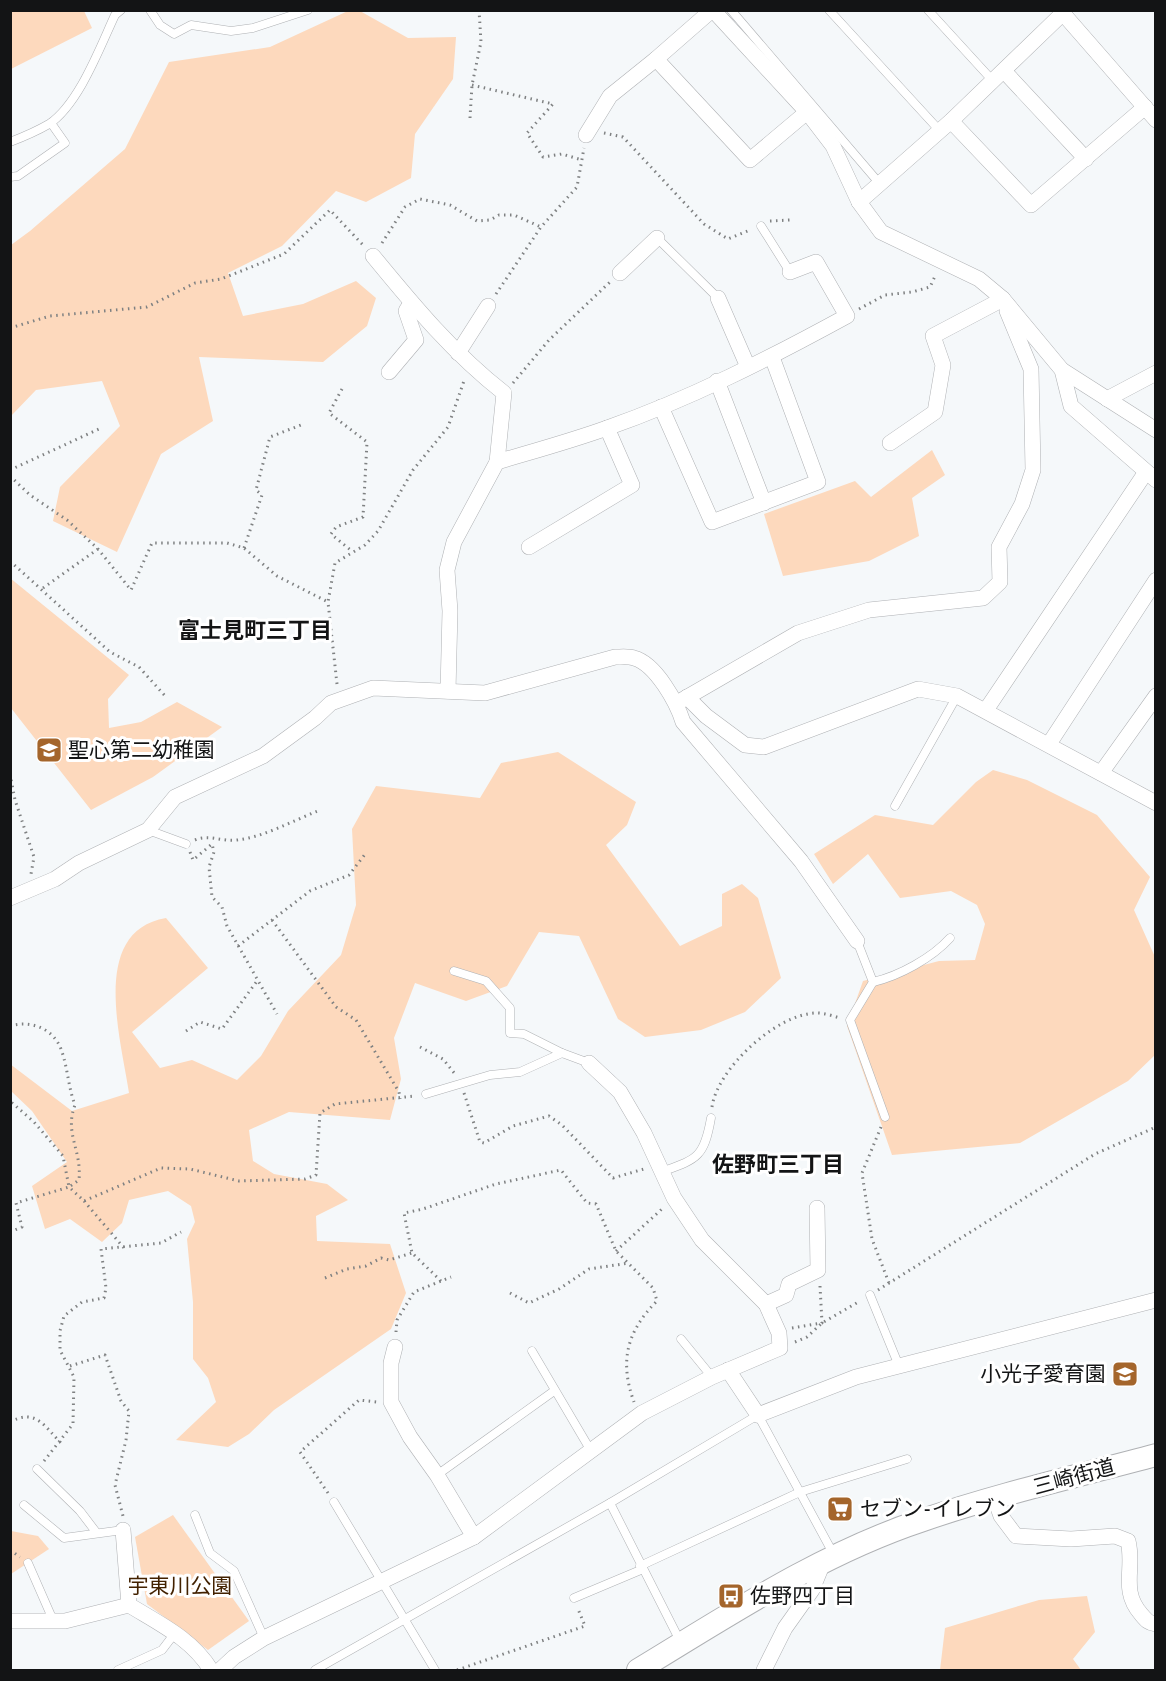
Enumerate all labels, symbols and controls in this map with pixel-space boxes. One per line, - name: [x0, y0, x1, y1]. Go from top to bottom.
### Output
- district label: 富士見町三丁目: [178, 619, 332, 646]
- school or university icon: 聖心第二幼稚園: [34, 735, 64, 765]
- place label: 聖心第二幼稚園: [68, 738, 215, 765]
- district label: 佐野町三丁目: [712, 1153, 844, 1180]
- school or university icon: 小光子愛育園: [1110, 1359, 1140, 1389]
- place label: 小光子愛育園: [980, 1362, 1106, 1389]
- street label: 三崎街道: [1030, 1455, 1118, 1502]
- supermarket icon: セブン-イレブン: [825, 1494, 855, 1524]
- place label: セブン-イレブン: [860, 1497, 1015, 1524]
- park label: 宇東川公園: [128, 1574, 233, 1601]
- bus stop icon: 佐野四丁目: [716, 1581, 746, 1611]
- place label: 佐野四丁目: [750, 1584, 855, 1611]

